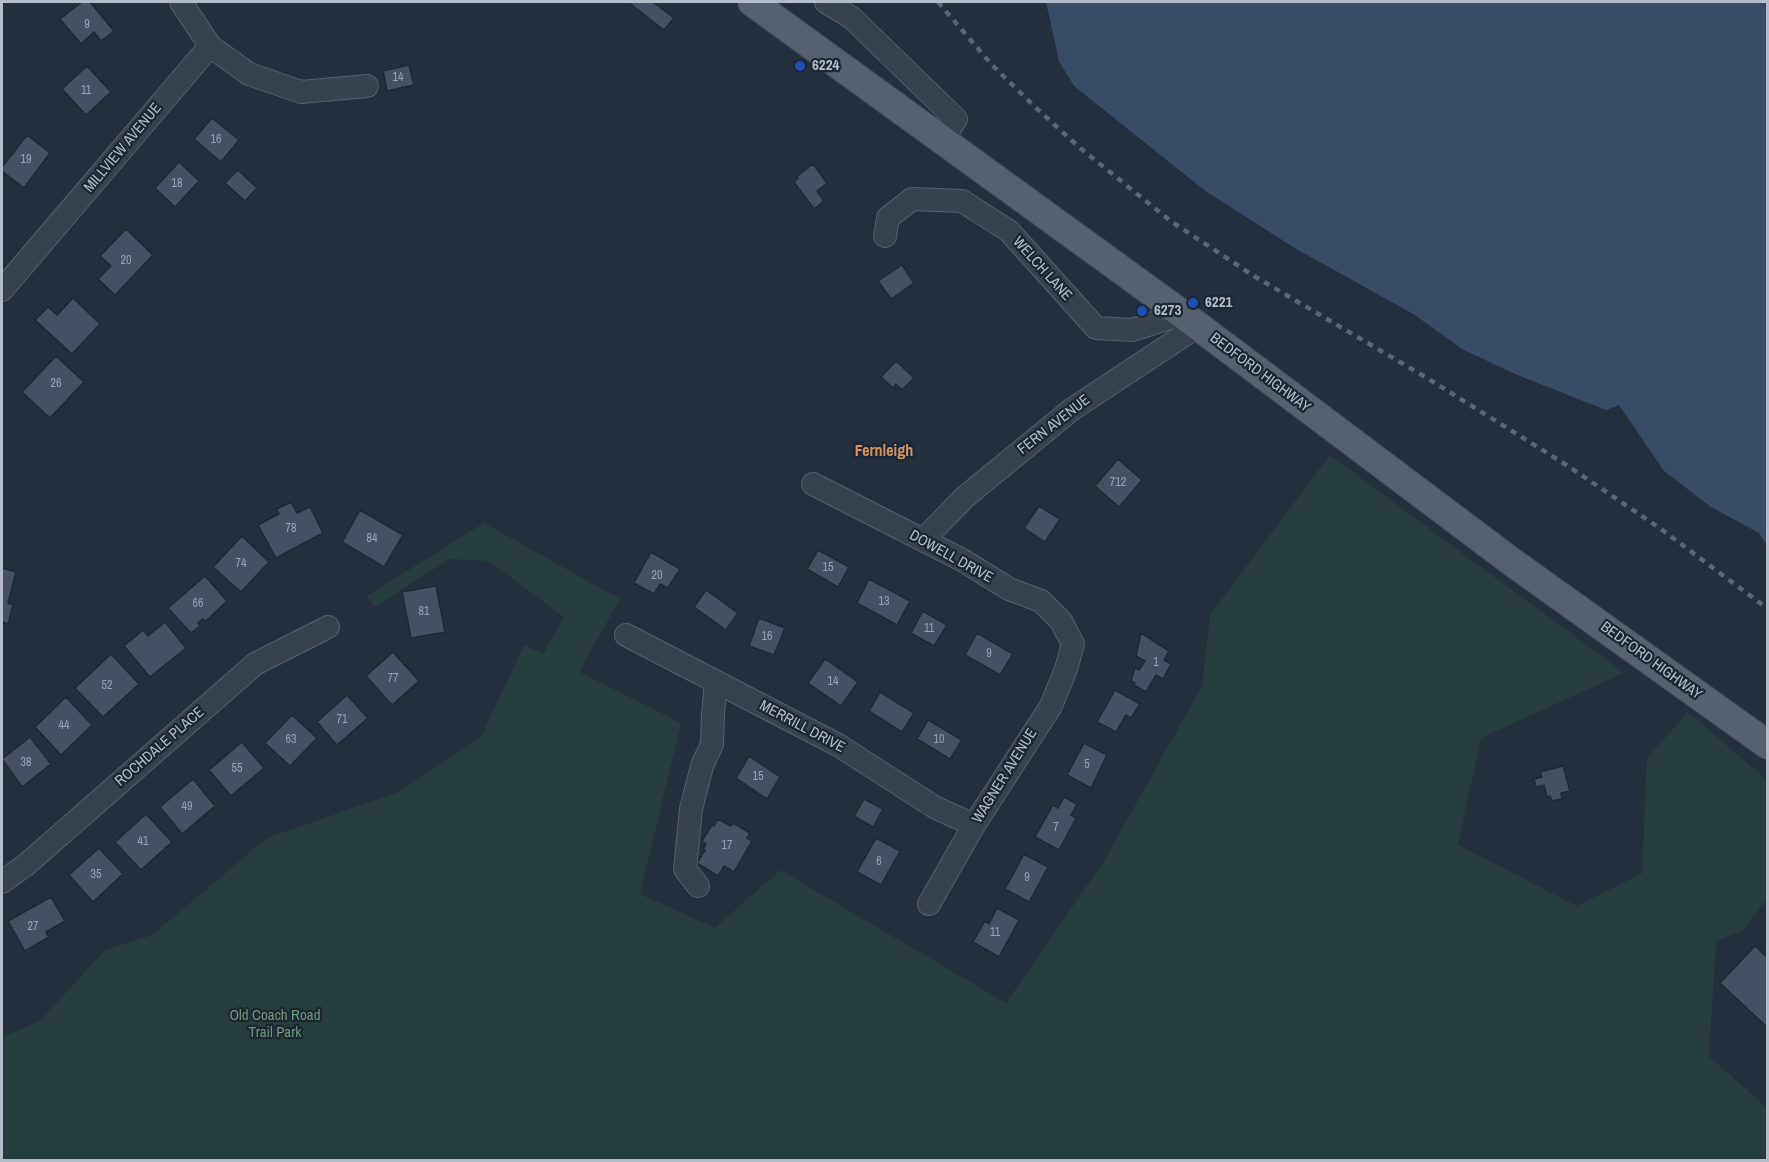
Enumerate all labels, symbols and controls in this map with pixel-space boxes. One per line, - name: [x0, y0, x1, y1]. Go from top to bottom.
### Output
- house number: 9: [84, 18, 90, 32]
- place label: 6224: [812, 57, 839, 75]
- marker: 6224: [793, 59, 807, 73]
- house number: 14: [393, 71, 403, 85]
- house number: 11: [81, 84, 91, 98]
- street label: MILLVIEW AVENUE: [80, 100, 166, 196]
- house number: 16: [211, 133, 221, 147]
- house number: 19: [21, 153, 31, 167]
- house number: 18: [172, 177, 182, 191]
- street label: WELCH LANE: [1009, 233, 1075, 305]
- house number: 20: [121, 254, 131, 268]
- place label: 6221: [1205, 294, 1232, 312]
- marker: 6221: [1186, 296, 1200, 310]
- place label: 6273: [1154, 302, 1181, 320]
- marker: 6273: [1135, 304, 1149, 318]
- street label: BEDFORD HIGHWAY: [1206, 329, 1314, 417]
- house number: 26: [51, 377, 61, 391]
- street label: FERN AVENUE: [1014, 391, 1094, 459]
- district label: Fernleigh: [855, 442, 913, 462]
- house number: 712: [1110, 476, 1126, 490]
- house number: 78: [286, 522, 296, 536]
- street label: DOWELL DRIVE: [906, 527, 996, 587]
- house number: 84: [367, 532, 377, 546]
- house number: 74: [236, 557, 246, 571]
- house number: 15: [823, 561, 833, 575]
- house number: 20: [652, 569, 662, 583]
- house number: 13: [879, 595, 889, 609]
- house number: 66: [193, 597, 203, 611]
- house number: 81: [419, 605, 429, 619]
- street label: BEDFORD HIGHWAY: [1597, 618, 1705, 704]
- house number: 11: [924, 622, 934, 636]
- house number: 16: [762, 630, 772, 644]
- house number: 9: [986, 647, 992, 661]
- house number: 1: [1153, 656, 1159, 670]
- house number: 77: [388, 672, 398, 686]
- house number: 14: [828, 675, 838, 689]
- house number: 52: [102, 679, 112, 693]
- street label: MERRILL DRIVE: [756, 697, 848, 757]
- street label: ROCHDALE PLACE: [112, 703, 208, 791]
- house number: 71: [337, 713, 347, 727]
- house number: 44: [59, 719, 69, 733]
- street label: WAGNER AVENUE: [969, 725, 1041, 827]
- house number: 63: [286, 733, 296, 747]
- house number: 10: [934, 733, 944, 747]
- house number: 38: [21, 756, 31, 770]
- house number: 5: [1084, 758, 1090, 772]
- house number: 55: [232, 762, 242, 776]
- house number: 15: [753, 770, 763, 784]
- house number: 49: [182, 800, 192, 814]
- house number: 7: [1053, 821, 1059, 835]
- house number: 41: [138, 835, 148, 849]
- house number: 17: [722, 839, 732, 853]
- house number: 6: [876, 855, 882, 869]
- house number: 35: [91, 868, 101, 882]
- house number: 9: [1024, 871, 1030, 885]
- house number: 27: [28, 920, 38, 934]
- house number: 11: [990, 926, 1000, 940]
- park label: Old Coach Road Trail Park: [230, 1007, 320, 1042]

